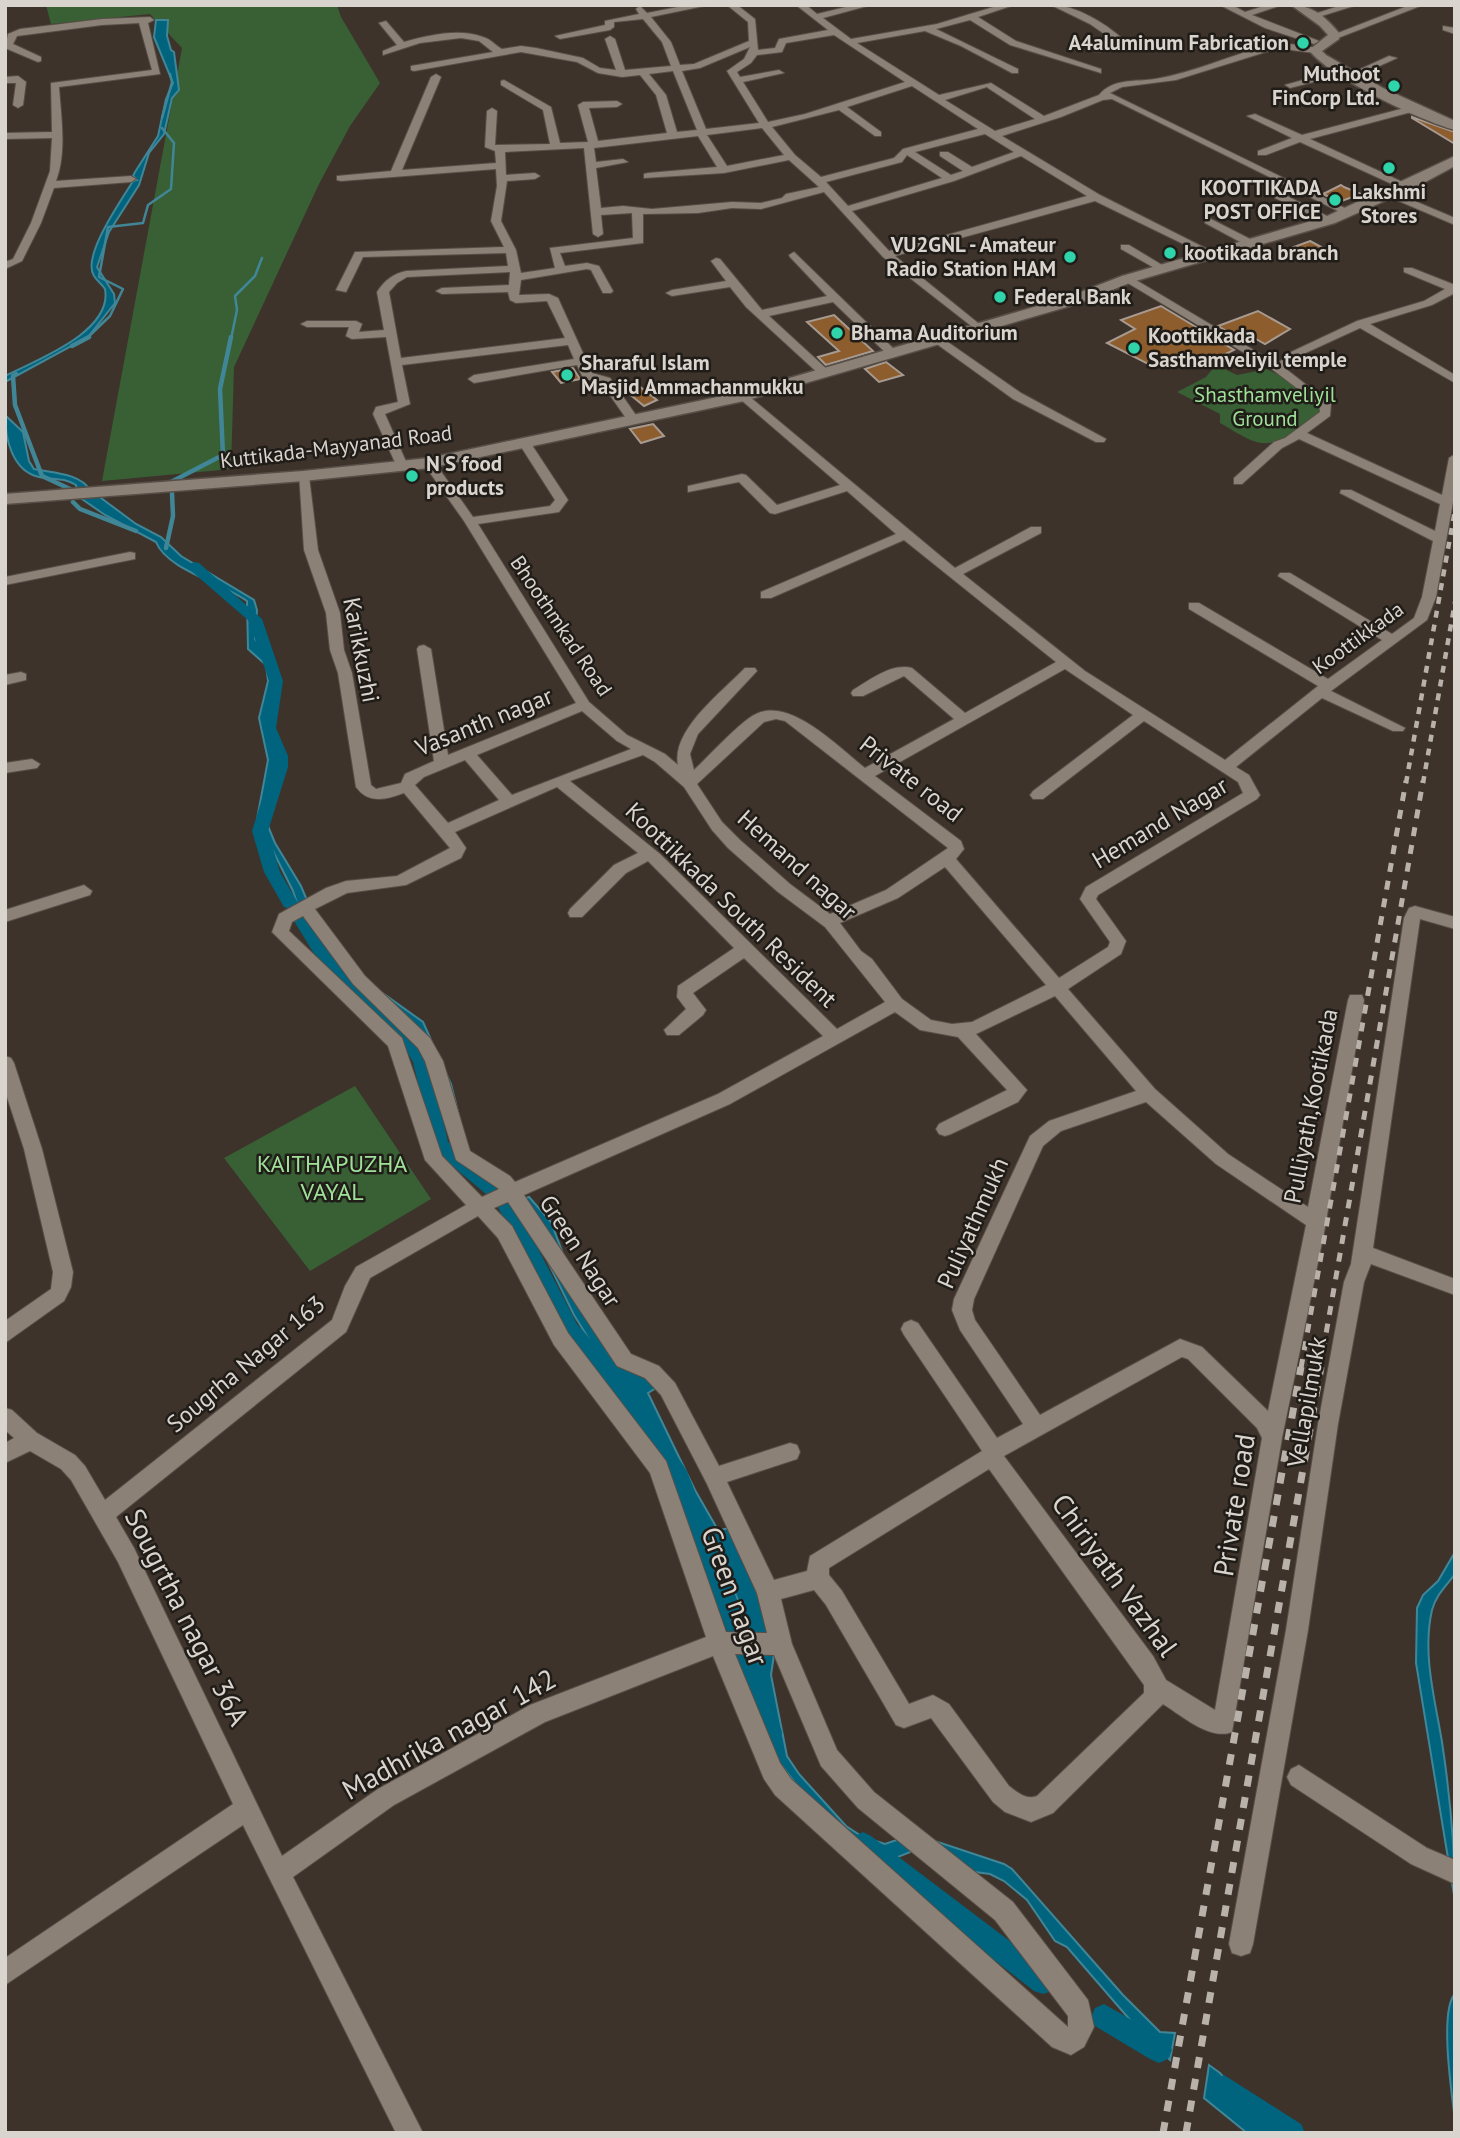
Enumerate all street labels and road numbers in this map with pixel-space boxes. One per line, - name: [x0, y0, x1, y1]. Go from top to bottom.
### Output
- street label: Kuttikada-Mayyanad Road: [218, 419, 454, 474]
- street label: Bhoothmkad Road: [504, 550, 618, 701]
- street label: Karikkuzhi: [336, 595, 387, 705]
- street label: Koottikkada: [1307, 595, 1409, 680]
- street label: Vasanth nagar: [410, 680, 557, 763]
- street label: Private road: [853, 729, 969, 829]
- street label: Hemand Nagar: [1086, 770, 1233, 875]
- street label: Koottikkada South Resident: [619, 795, 844, 1014]
- street label: Hemand nagar: [731, 803, 864, 926]
- street label: Pulliyath,Kootikada: [1276, 1006, 1345, 1206]
- street label: Puliyathmukh: [930, 1152, 1015, 1293]
- street label: Green Nagar: [533, 1189, 628, 1313]
- street label: Sougrha Nagar 163: [160, 1288, 331, 1439]
- street label: Vellapilmukk: [1280, 1334, 1333, 1471]
- street label: Private road: [1204, 1431, 1263, 1579]
- street label: Chiriyath Vazhal: [1044, 1486, 1187, 1663]
- street label: Sougrtha nagar 36A: [117, 1502, 258, 1732]
- street label: Green nagar: [693, 1521, 778, 1671]
- street label: Madhrika nagar 142: [335, 1659, 562, 1808]

